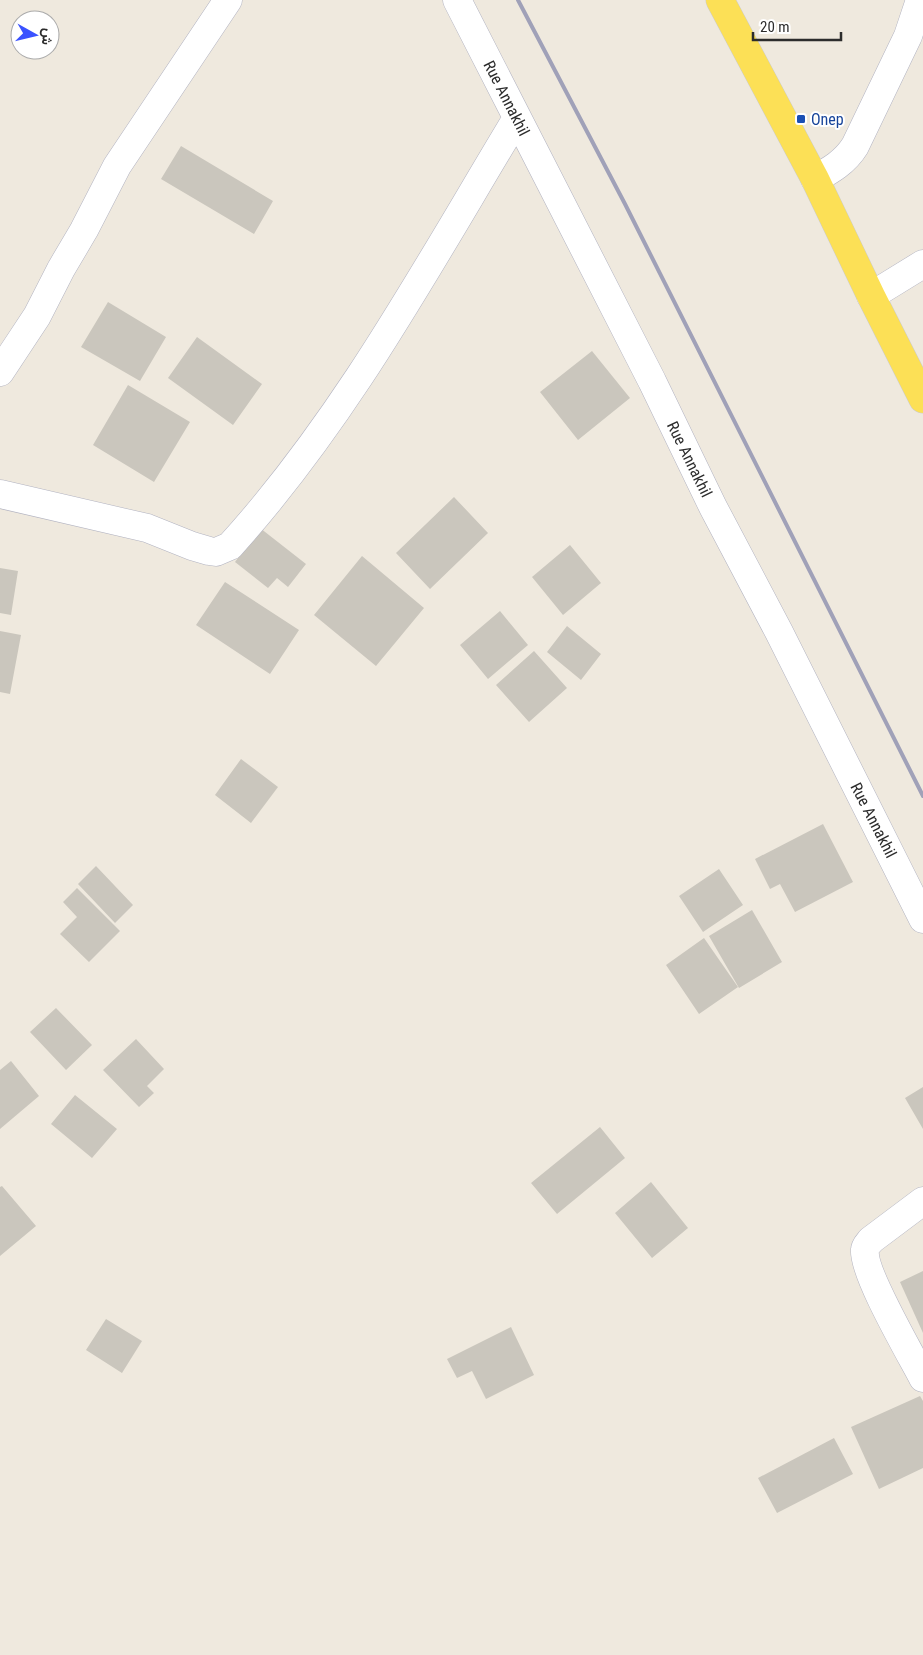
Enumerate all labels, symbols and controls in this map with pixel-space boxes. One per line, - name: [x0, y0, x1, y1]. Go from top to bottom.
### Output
- north arrow: [10, 10, 60, 60]
- scale bar: [753, 10, 840, 42]
- text: 20 m: [760, 18, 790, 36]
- text: ش: [38, 27, 57, 46]
- street label: Rue Annakhil: [479, 57, 534, 139]
- place label: Onep: [811, 110, 844, 129]
- marker: Onep: [795, 113, 807, 125]
- street label: Rue Annakhil: [663, 418, 716, 500]
- street label: Rue Annakhil: [846, 779, 901, 861]

